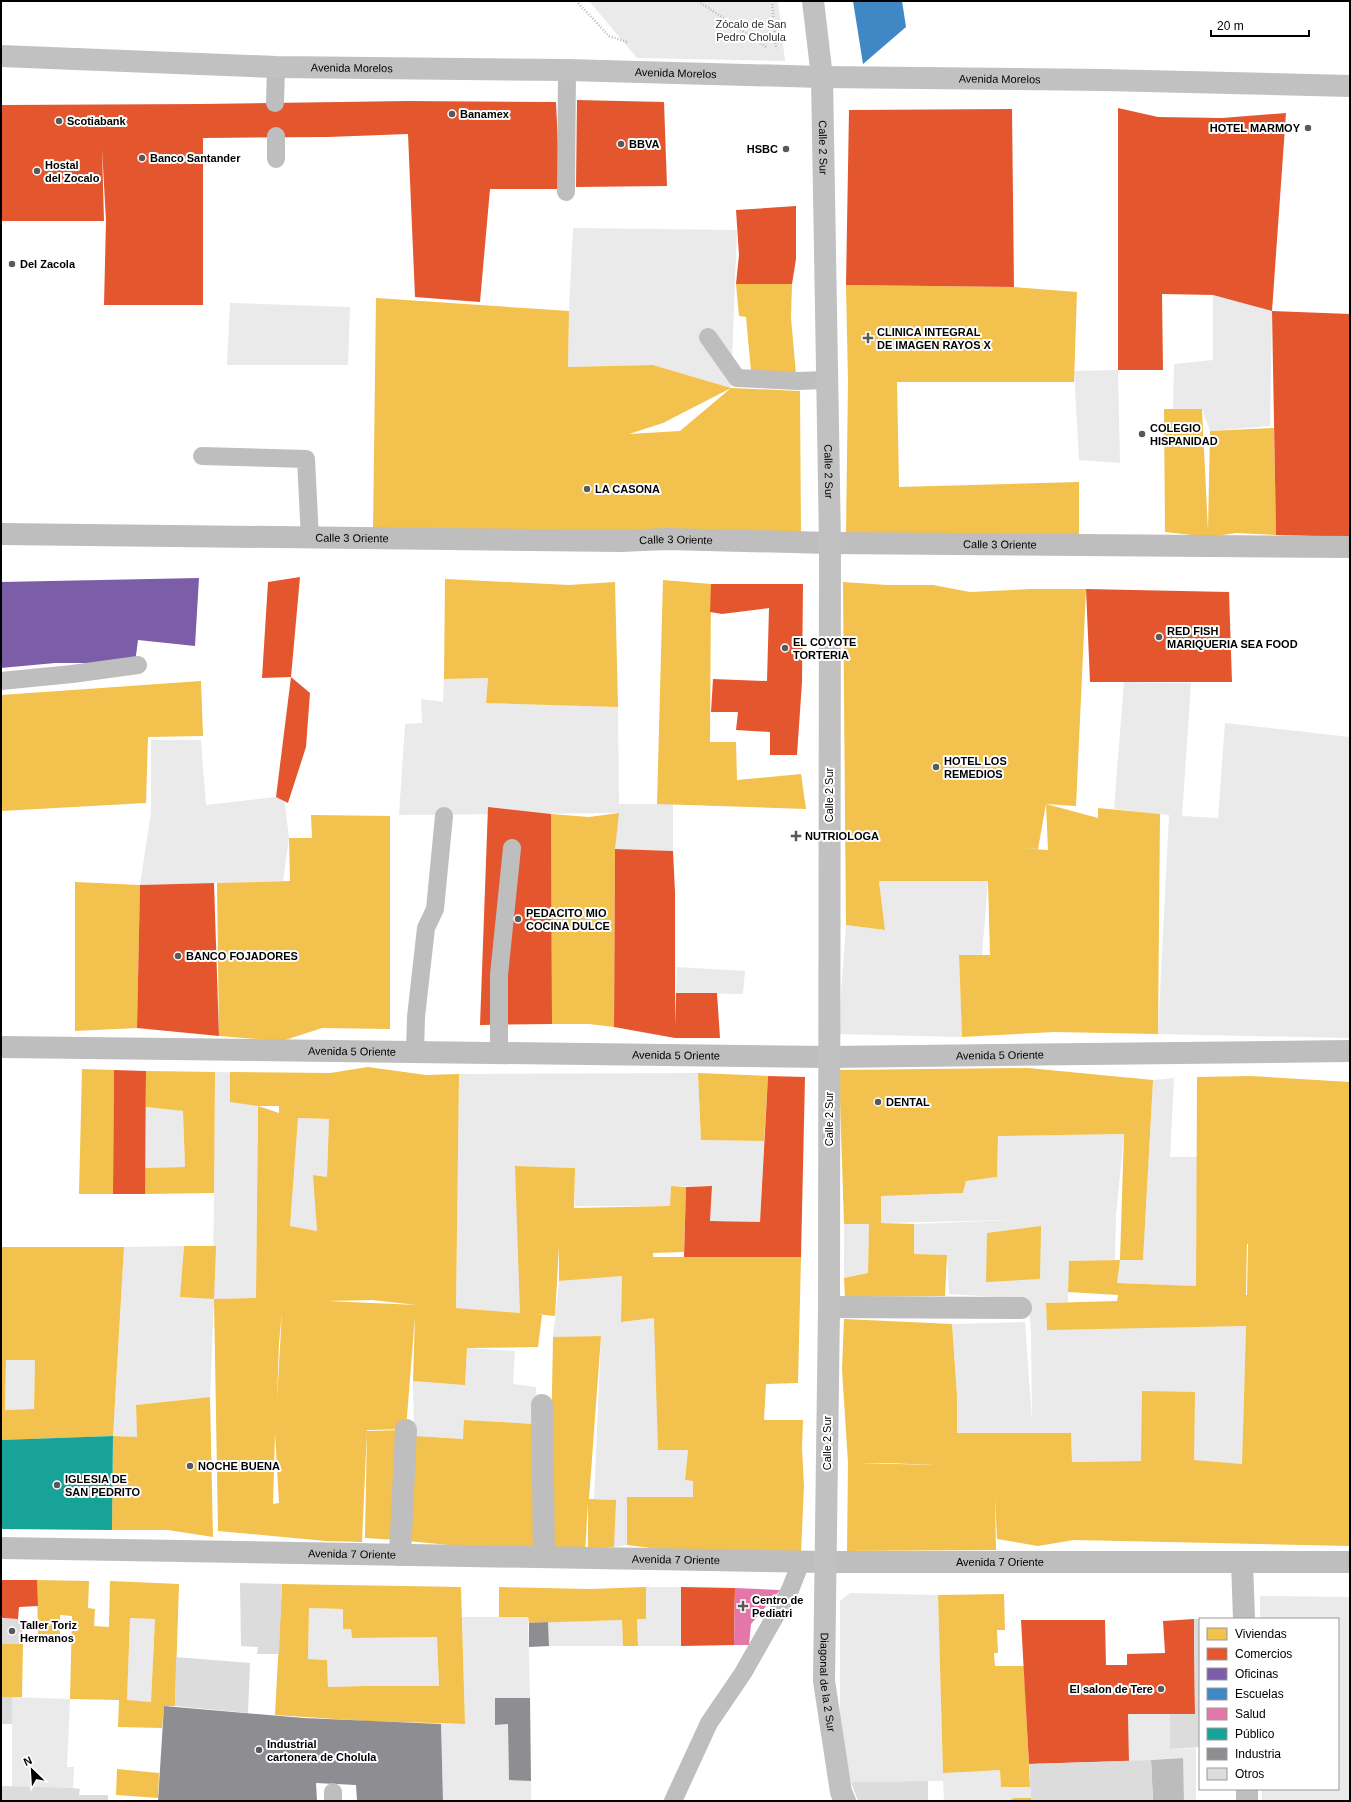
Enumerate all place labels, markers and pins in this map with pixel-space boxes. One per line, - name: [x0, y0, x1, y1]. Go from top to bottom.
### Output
- place label: Banamex: [460, 108, 510, 120]
- marker: Banamex: [447, 109, 457, 119]
- place label: Scotiabank: [67, 115, 127, 127]
- marker: Scotiabank: [54, 116, 64, 126]
- place label: HOTEL MARMOY: [1210, 122, 1301, 134]
- marker: HOTEL MARMOY: [1303, 123, 1313, 133]
- place label: BBVA: [629, 138, 659, 150]
- marker: BBVA: [616, 139, 626, 149]
- place label: HSBC: [747, 143, 778, 155]
- marker: HSBC: [781, 144, 791, 154]
- place label: Banco Santander: [150, 152, 241, 164]
- marker: Banco Santander: [137, 153, 147, 163]
- place label: Hostal del Zocalo: [45, 159, 100, 184]
- marker: Hostal del Zocalo: [32, 166, 42, 176]
- place label: Del Zacola: [20, 258, 76, 270]
- marker: Del Zacola: [7, 259, 17, 269]
- place label: CLINICA INTEGRAL DE IMAGEN RAYOS X: [877, 326, 992, 351]
- marker: CLINICA INTEGRAL DE IMAGEN RAYOS X: [862, 332, 874, 344]
- place label: COLEGIO HISPANIDAD: [1150, 422, 1218, 447]
- marker: COLEGIO HISPANIDAD: [1137, 429, 1147, 439]
- place label: LA CASONA: [595, 483, 660, 495]
- marker: LA CASONA: [582, 484, 592, 494]
- place label: RED FISH MARIQUERIA SEA FOOD: [1167, 625, 1298, 650]
- marker: RED FISH MARIQUERIA SEA FOOD: [1154, 632, 1164, 642]
- place label: EL COYOTE TORTERIA: [793, 636, 856, 661]
- marker: EL COYOTE TORTERIA: [780, 643, 790, 653]
- place label: HOTEL LOS REMEDIOS: [944, 755, 1007, 780]
- marker: HOTEL LOS REMEDIOS: [931, 762, 941, 772]
- marker: NUTRIOLOGA: [790, 830, 802, 842]
- place label: NUTRIOLOGA: [805, 830, 879, 842]
- place label: PEDACITO MIO COCINA DULCE: [526, 907, 610, 932]
- marker: PEDACITO MIO COCINA DULCE: [513, 914, 523, 924]
- place label: BANCO FOJADORES: [186, 950, 298, 962]
- marker: BANCO FOJADORES: [173, 951, 183, 961]
- place label: DENTAL: [886, 1096, 930, 1108]
- marker: DENTAL: [873, 1097, 883, 1107]
- place label: NOCHE BUENA: [198, 1460, 280, 1472]
- marker: NOCHE BUENA: [185, 1461, 195, 1471]
- place label: IGLESIA DE SAN PEDRITO: [65, 1473, 140, 1498]
- marker: IGLESIA DE SAN PEDRITO: [52, 1480, 62, 1490]
- place label: Centro de Pediatri: [752, 1594, 803, 1619]
- marker: Centro de Pediatri: [737, 1600, 749, 1612]
- place label: Taller Toriz Hermanos: [20, 1619, 78, 1644]
- marker: Taller Toriz Hermanos: [7, 1626, 17, 1636]
- place label: El salon de Tere: [1069, 1683, 1153, 1695]
- marker: El salon de Tere: [1156, 1684, 1166, 1694]
- place label: Industrial cartonera de Cholula: [267, 1738, 377, 1763]
- marker: Industrial cartonera de Cholula: [254, 1745, 264, 1755]

